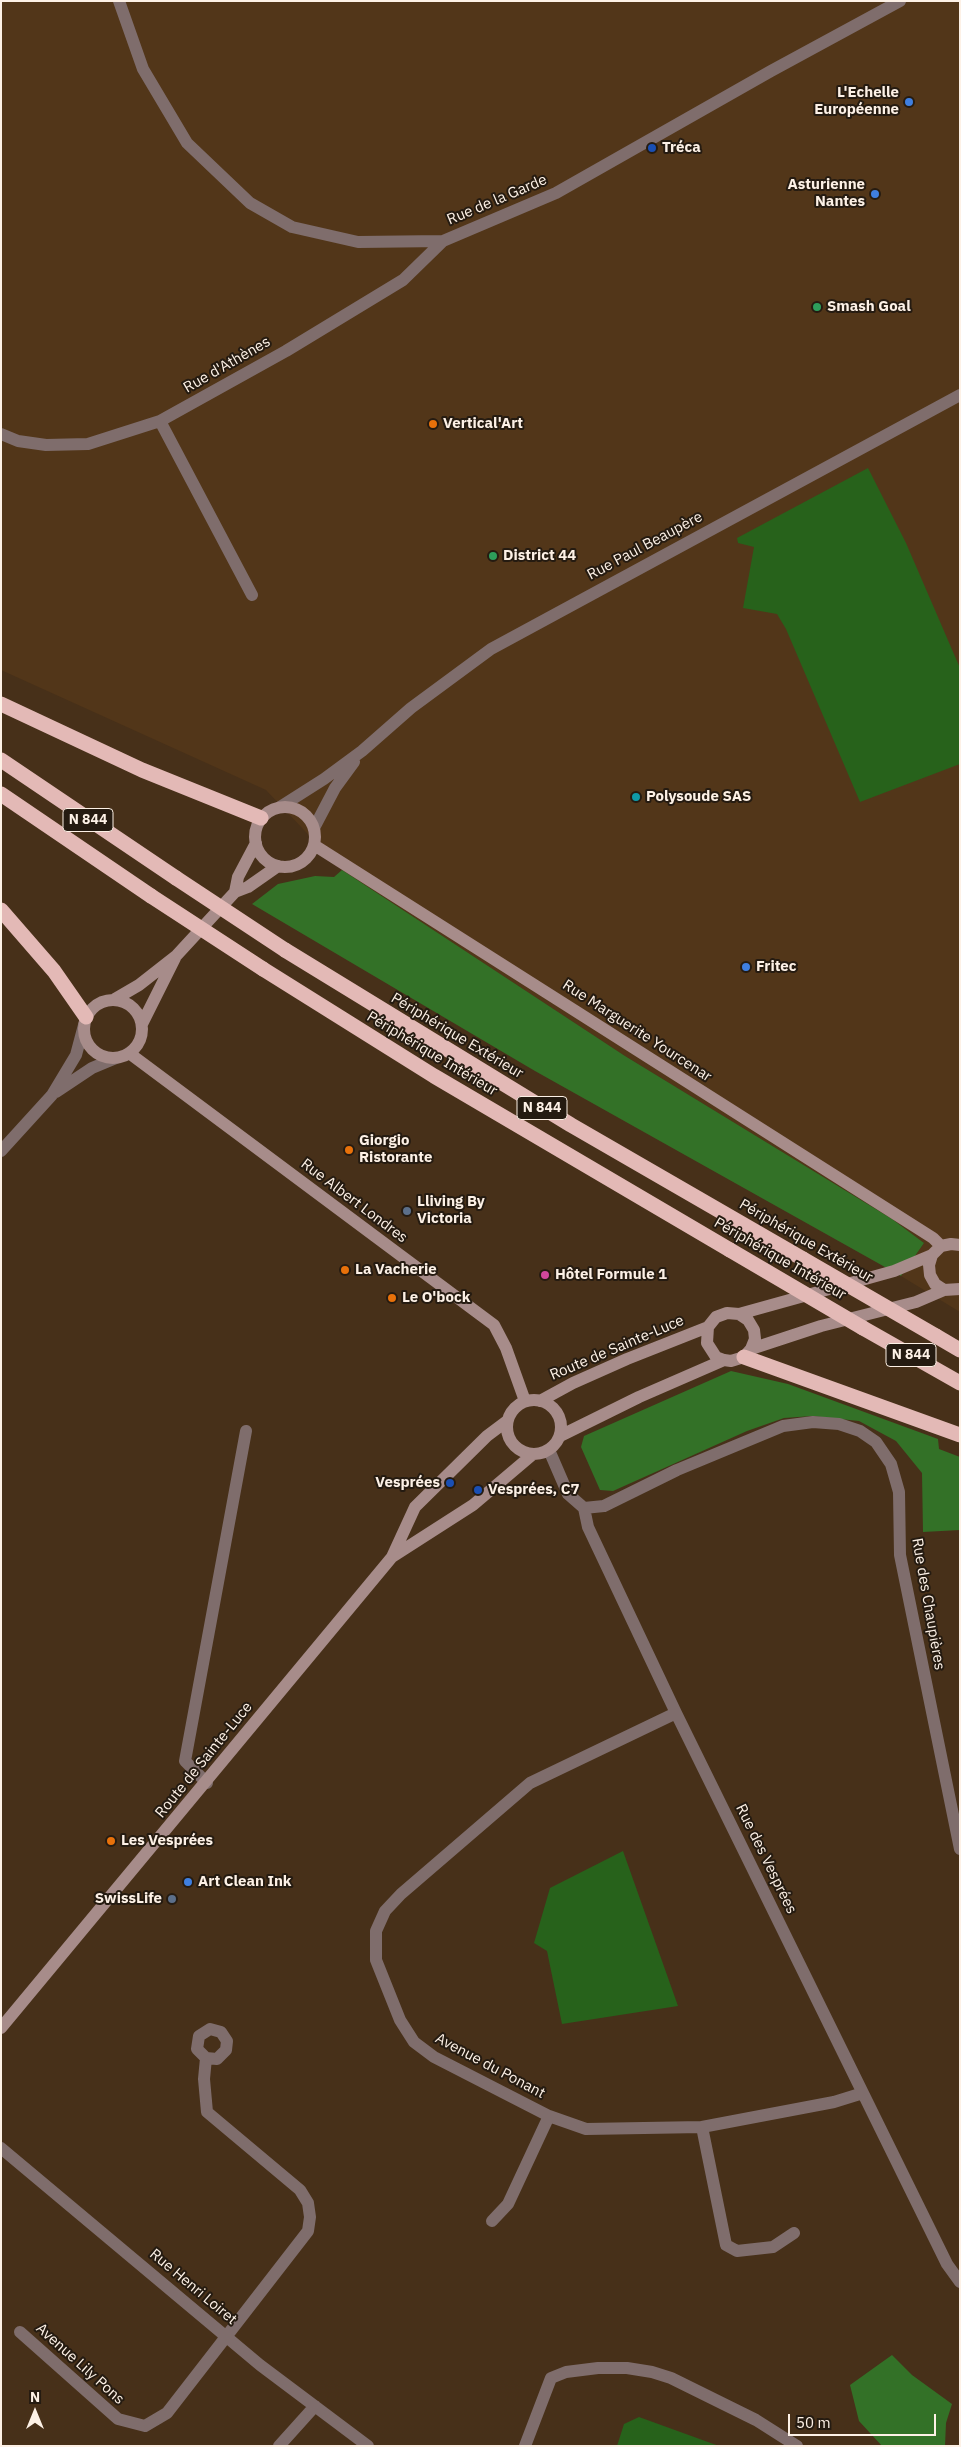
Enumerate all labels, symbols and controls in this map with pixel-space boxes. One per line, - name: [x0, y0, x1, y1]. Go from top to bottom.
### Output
- place label: L'Echelle Européenne: [814, 84, 899, 119]
- marker: L'Echelle Européenne: [903, 96, 915, 108]
- place label: Tréca: [662, 139, 701, 157]
- marker: Tréca: [646, 142, 658, 154]
- street label: Rue de la Garde: [444, 171, 550, 229]
- place label: Asturienne Nantes: [788, 176, 865, 211]
- marker: Asturienne Nantes: [869, 188, 881, 200]
- place label: Smash Goal: [827, 298, 911, 316]
- marker: Smash Goal: [811, 301, 823, 313]
- street label: Rue d'Athènes: [180, 333, 274, 397]
- place label: Vertical'Art: [443, 415, 523, 433]
- marker: Vertical'Art: [427, 418, 439, 430]
- street label: Rue Paul Beaupère: [584, 508, 706, 584]
- place label: District 44: [503, 547, 576, 565]
- marker: District 44: [487, 550, 499, 562]
- place label: Polysoude SAS: [646, 788, 751, 806]
- marker: Polysoude SAS: [630, 791, 642, 803]
- road number: N 844: [63, 808, 113, 832]
- place label: Fritec: [756, 958, 797, 976]
- marker: Fritec: [740, 961, 752, 973]
- street label: Rue Marguerite Yourcenar: [559, 976, 715, 1086]
- street label: Périphérique Extérieur: [388, 989, 526, 1083]
- street label: Périphérique Intérieur: [363, 1008, 501, 1100]
- road number: N 844: [517, 1096, 567, 1120]
- place label: Giorgio Ristorante: [359, 1132, 432, 1167]
- marker: Giorgio Ristorante: [343, 1144, 355, 1156]
- street label: Rue Albert Londres: [297, 1155, 411, 1247]
- place label: Lliving By Victoria: [417, 1193, 485, 1228]
- street label: Périphérique Extérieur: [736, 1195, 876, 1287]
- marker: Lliving By Victoria: [401, 1205, 413, 1217]
- street label: Périphérique Intérieur: [711, 1214, 849, 1304]
- place label: La Vacherie: [355, 1261, 437, 1279]
- marker: La Vacherie: [339, 1264, 351, 1276]
- place label: Hôtel Formule 1: [555, 1266, 667, 1284]
- marker: Hôtel Formule 1: [539, 1269, 551, 1281]
- place label: Le O'bock: [402, 1289, 470, 1307]
- marker: Le O'bock: [386, 1292, 398, 1304]
- street label: Route de Sainte-Luce: [547, 1312, 687, 1384]
- road number: N 844: [886, 1344, 936, 1366]
- place label: Vesprées: [375, 1474, 440, 1492]
- marker: Vesprées: [444, 1477, 456, 1489]
- place label: Vesprées, C7: [488, 1481, 580, 1499]
- marker: Vesprées, C7: [472, 1484, 484, 1496]
- street label: Rue des Chaupières: [908, 1537, 948, 1671]
- street label: Route de Sainte-Luce: [152, 1698, 256, 1822]
- street label: Rue des Vesprées: [732, 1801, 800, 1917]
- place label: Les Vesprées: [121, 1832, 213, 1850]
- marker: Les Vesprées: [105, 1835, 117, 1847]
- place label: Art Clean Ink: [198, 1873, 292, 1891]
- marker: Art Clean Ink: [182, 1876, 194, 1888]
- place label: SwissLife: [95, 1890, 162, 1908]
- marker: SwissLife: [166, 1893, 178, 1905]
- street label: Avenue du Ponant: [432, 2029, 548, 2103]
- street label: Rue Henri Loiret: [146, 2245, 240, 2329]
- street label: Avenue Lily Pons: [32, 2320, 128, 2408]
- north arrow: [10, 2387, 60, 2437]
- text: N: [30, 2388, 40, 2406]
- scale bar: [791, 2404, 938, 2436]
- text: 50 m: [796, 2413, 831, 2432]

